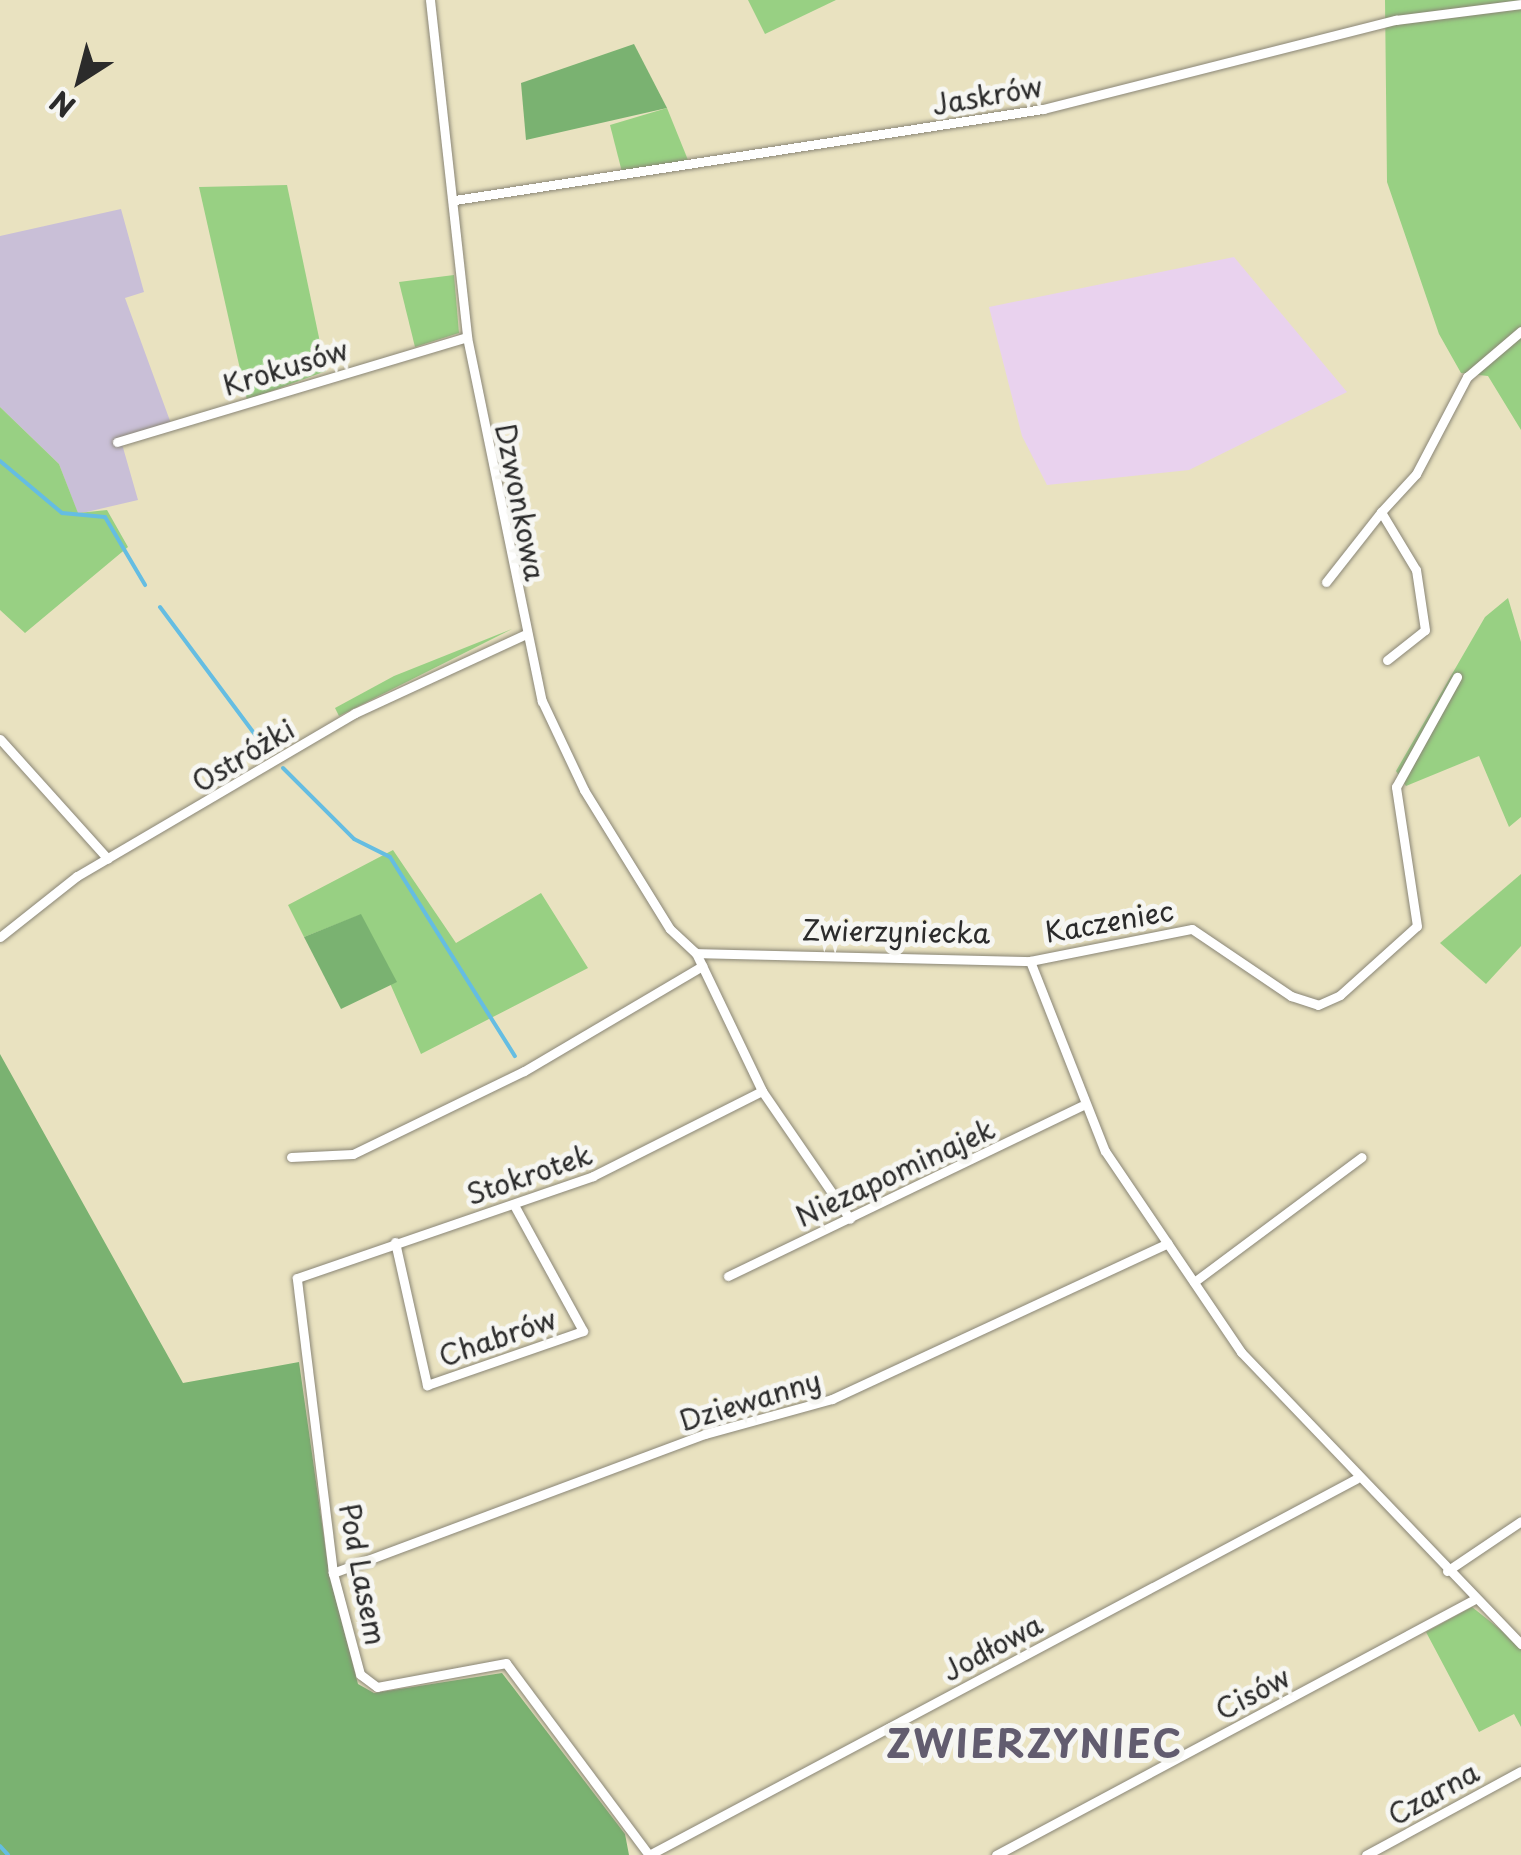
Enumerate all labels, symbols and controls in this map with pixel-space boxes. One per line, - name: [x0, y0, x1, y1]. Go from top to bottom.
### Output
- north arrow: [30, 30, 130, 130]
- street label: Jaskrów: [930, 69, 1044, 121]
- text: N: [40, 81, 84, 129]
- street label: Krokusów: [218, 332, 352, 402]
- street label: Dzwonkowa: [489, 421, 553, 583]
- street label: Ostróżki: [186, 711, 300, 799]
- street label: Kaczeniec: [1042, 893, 1176, 949]
- street label: Zwierzyniecka: [802, 913, 990, 949]
- street label: Niezapominajek: [790, 1111, 1000, 1233]
- street label: Stokrotek: [462, 1137, 596, 1211]
- street label: Chabrów: [434, 1301, 560, 1373]
- street label: Dziewanny: [675, 1363, 825, 1437]
- street label: Pod Lasem: [333, 1502, 393, 1646]
- street label: Jodłowa: [936, 1607, 1048, 1687]
- street label: Cisów: [1209, 1660, 1295, 1726]
- district label: ZWIERZYNIEC: [886, 1720, 1184, 1766]
- street label: Czarna: [1382, 1754, 1484, 1832]

